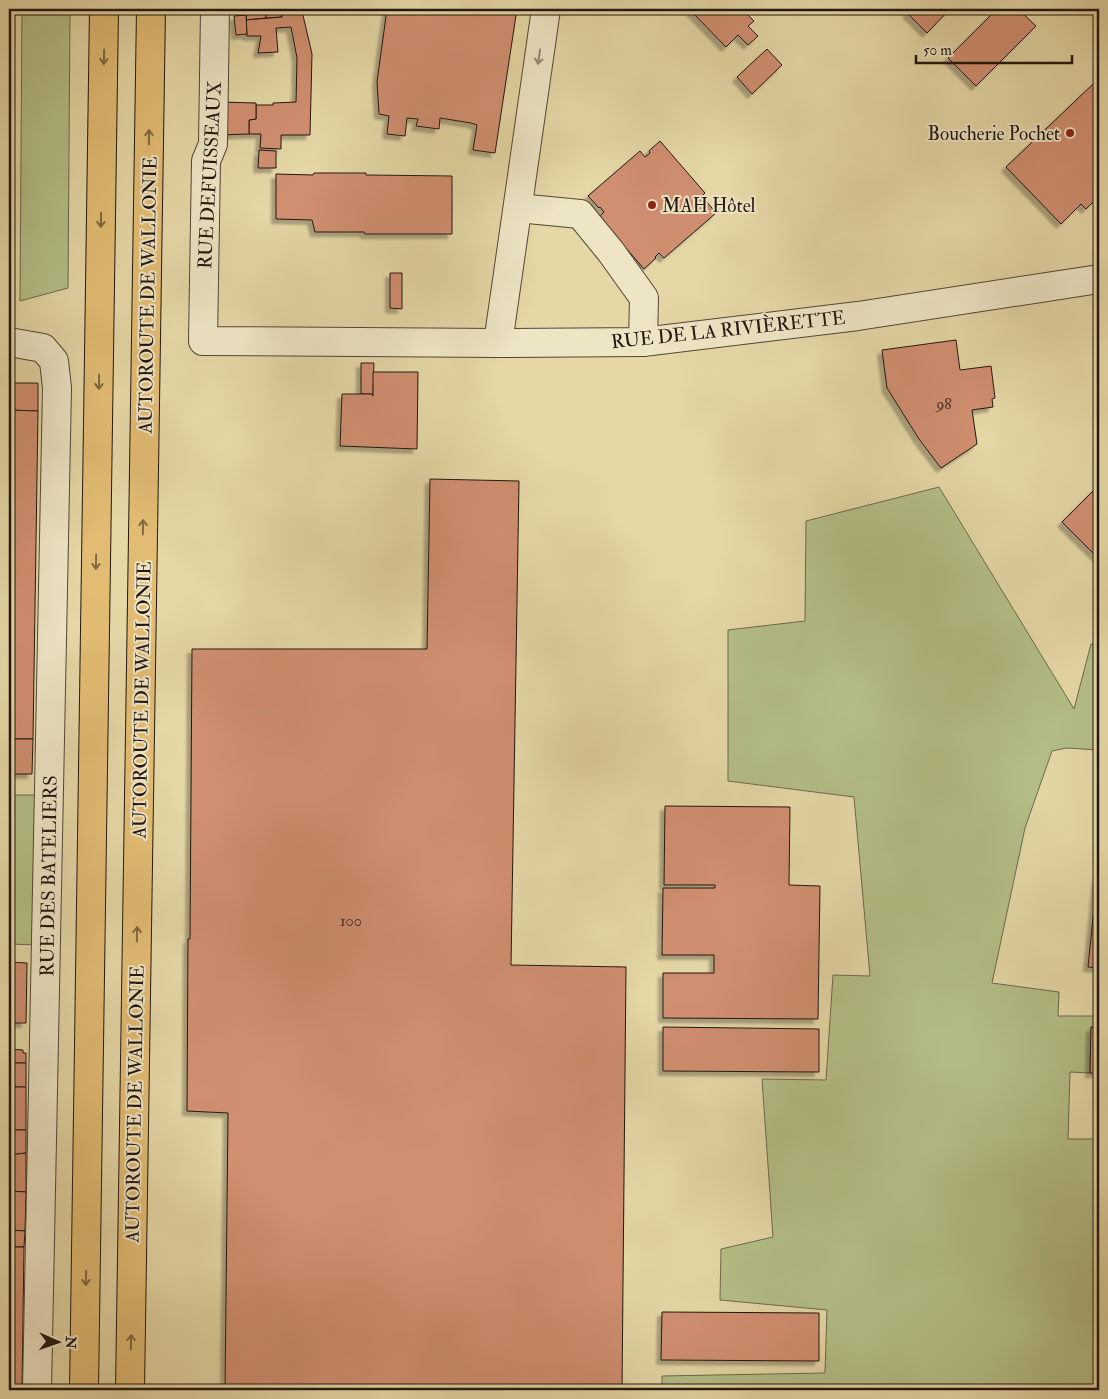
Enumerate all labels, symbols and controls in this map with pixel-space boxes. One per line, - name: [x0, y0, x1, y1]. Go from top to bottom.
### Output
- scale bar: [916, 32, 1072, 64]
- text: 50 m: [923, 41, 952, 60]
- one-way arrow: [99, 49, 108, 65]
- one-way arrow: [534, 49, 544, 65]
- street label: RUE DEFUISSEAUX: [193, 80, 227, 270]
- place label: Boucherie Pochet: [928, 122, 1060, 146]
- marker: Boucherie Pochet: [1064, 127, 1076, 139]
- one-way arrow: [144, 129, 154, 145]
- street label: AUTOROUTE DE WALLONIE: [134, 156, 162, 435]
- place label: MAH Hôtel: [662, 194, 756, 218]
- marker: MAH Hôtel: [646, 199, 658, 211]
- one-way arrow: [96, 212, 106, 228]
- street label: RUE DE LA RIVIÈRETTE: [610, 304, 847, 354]
- one-way arrow: [94, 374, 104, 390]
- house number: 98: [935, 394, 952, 414]
- one-way arrow: [139, 519, 148, 535]
- one-way arrow: [91, 554, 101, 570]
- street label: AUTOROUTE DE WALLONIE: [128, 561, 156, 840]
- street label: RUE DES BATELIERS: [35, 775, 63, 977]
- house number: 100: [340, 911, 362, 931]
- one-way arrow: [132, 926, 142, 942]
- street label: AUTOROUTE DE WALLONIE: [121, 965, 149, 1244]
- one-way arrow: [81, 1270, 91, 1286]
- north arrow: [32, 1316, 82, 1366]
- one-way arrow: [126, 1334, 136, 1350]
- text: N: [62, 1335, 79, 1349]

